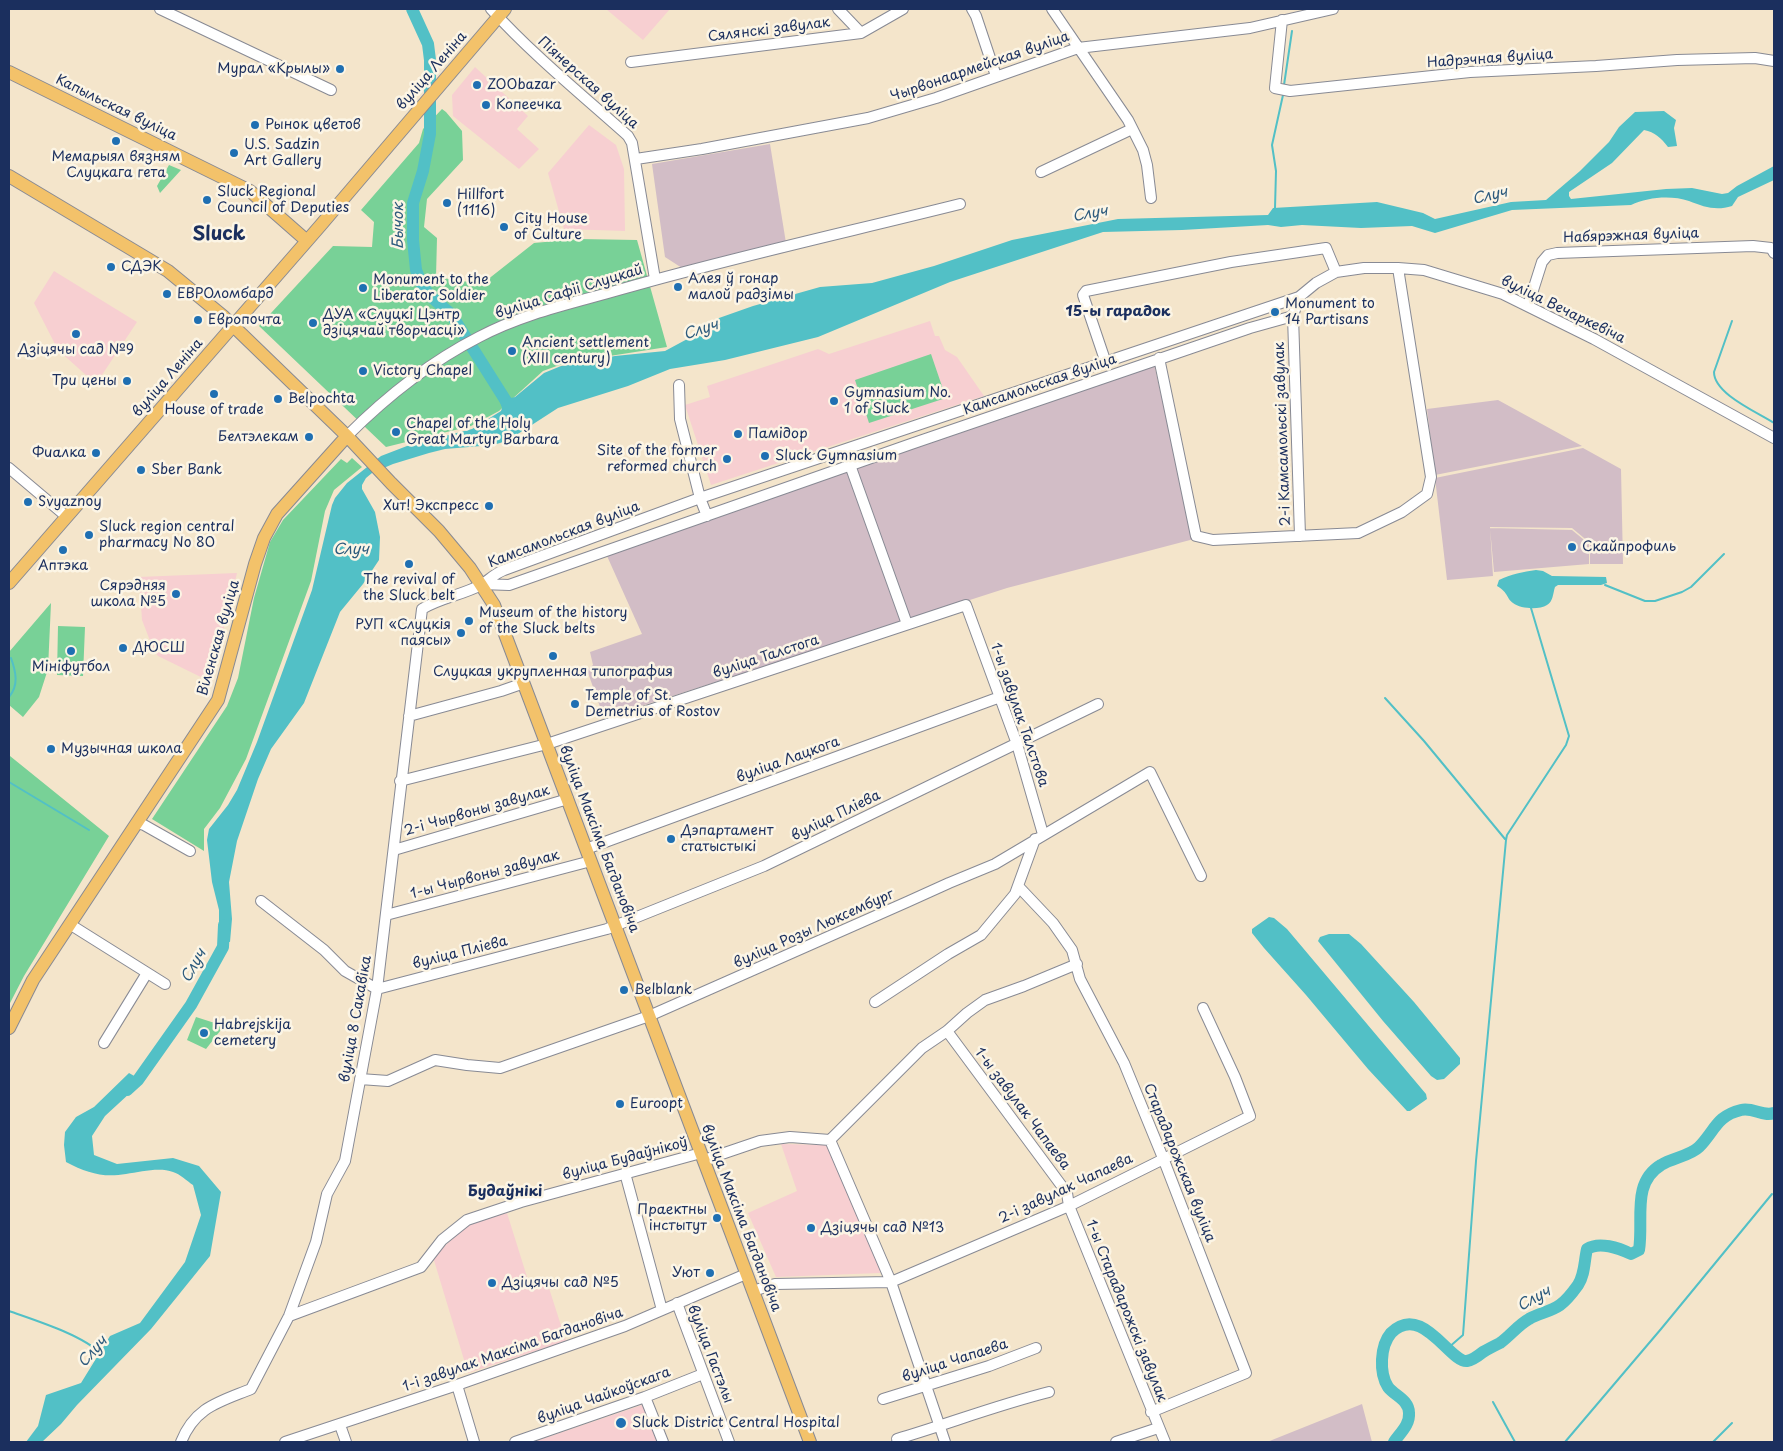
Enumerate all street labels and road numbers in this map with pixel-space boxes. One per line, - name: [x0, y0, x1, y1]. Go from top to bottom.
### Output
- street label: Сялянскі завулак: [707, 14, 831, 46]
- street label: вуліца Леніна: [393, 28, 471, 114]
- street label: Чырвонаармейская вуліца: [888, 28, 1072, 106]
- street label: Піянерская вуліца: [534, 33, 642, 133]
- street label: Надрэчная вуліца: [1426, 46, 1554, 72]
- street label: Капыльская вуліца: [53, 71, 179, 145]
- street label: Набярэжная вуліца: [1563, 225, 1699, 247]
- street label: вуліца Сафіі Слуцкай: [493, 262, 645, 322]
- street label: вуліца Вечаркевіча: [1498, 273, 1628, 347]
- street label: вуліца Леніна: [129, 335, 207, 421]
- street label: 2-і Камсамольскі завулак: [1271, 342, 1295, 526]
- street label: Камсамольская вуліца: [961, 351, 1119, 419]
- street label: Камсамольская вуліца: [486, 498, 642, 572]
- street label: Віленская вуліца: [194, 578, 244, 698]
- street label: вуліца Талстога: [711, 632, 821, 682]
- street label: 1-ы завулак Талстова: [986, 641, 1052, 789]
- street label: вуліца Лацкога: [734, 734, 842, 786]
- street label: вуліца Максіма Багдановіча: [555, 743, 643, 935]
- street label: 2-і Чырвоны завулак: [402, 782, 552, 840]
- street label: вуліца Пліева: [789, 787, 883, 845]
- street label: 1-ы Чырвоны завулак: [409, 847, 561, 903]
- street label: вуліца Розы Люксембург: [731, 886, 897, 972]
- street label: вуліца Пліева: [411, 933, 509, 973]
- street label: вуліца 8 Сакавіка: [337, 954, 375, 1084]
- street label: 1-ы завулак Чапаева: [971, 1045, 1073, 1173]
- street label: Старадарожская вуліца: [1139, 1081, 1219, 1245]
- street label: вуліца Максіма Багдановіча: [697, 1122, 785, 1314]
- street label: вуліца Будаўнікоў: [560, 1134, 690, 1184]
- street label: 2-і завулак Чапаева: [996, 1151, 1136, 1227]
- street label: 1-ы Старадарожскі завулак: [1082, 1217, 1170, 1405]
- street label: вуліца Гастэлы: [684, 1303, 736, 1405]
- street label: 1-і завулак Максіма Багдановіча: [401, 1304, 625, 1396]
- street label: вуліца Чапаева: [900, 1336, 1010, 1386]
- street label: вуліца Чайкоўскага: [535, 1364, 673, 1428]

